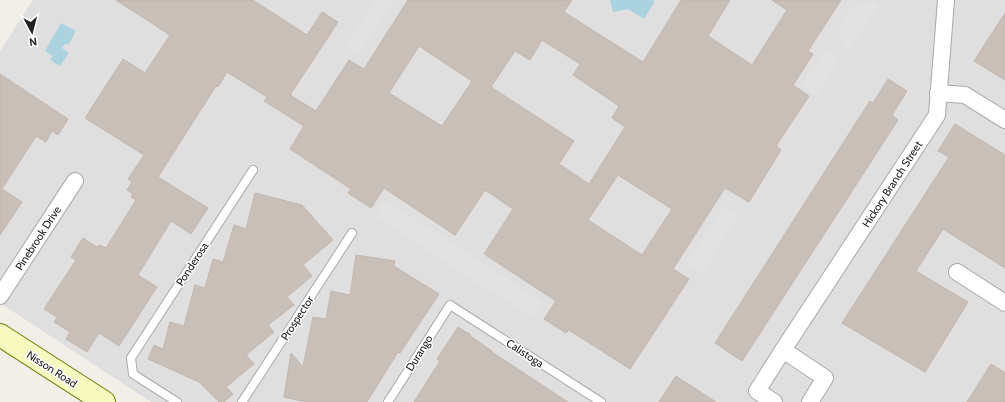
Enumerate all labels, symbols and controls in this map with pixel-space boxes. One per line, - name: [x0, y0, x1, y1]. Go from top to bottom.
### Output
- north arrow: [12, 12, 52, 52]
- text: N: [29, 35, 38, 49]
- street label: Hickory Branch Street: [859, 138, 925, 230]
- street label: Pinebrook Drive: [12, 203, 64, 273]
- street label: Ponderosa: [173, 239, 212, 288]
- street label: Prospector: [277, 293, 317, 343]
- street label: Durango: [402, 332, 436, 374]
- street label: Calistoga: [504, 336, 547, 371]
- street label: Nisson Road: [24, 347, 80, 391]

